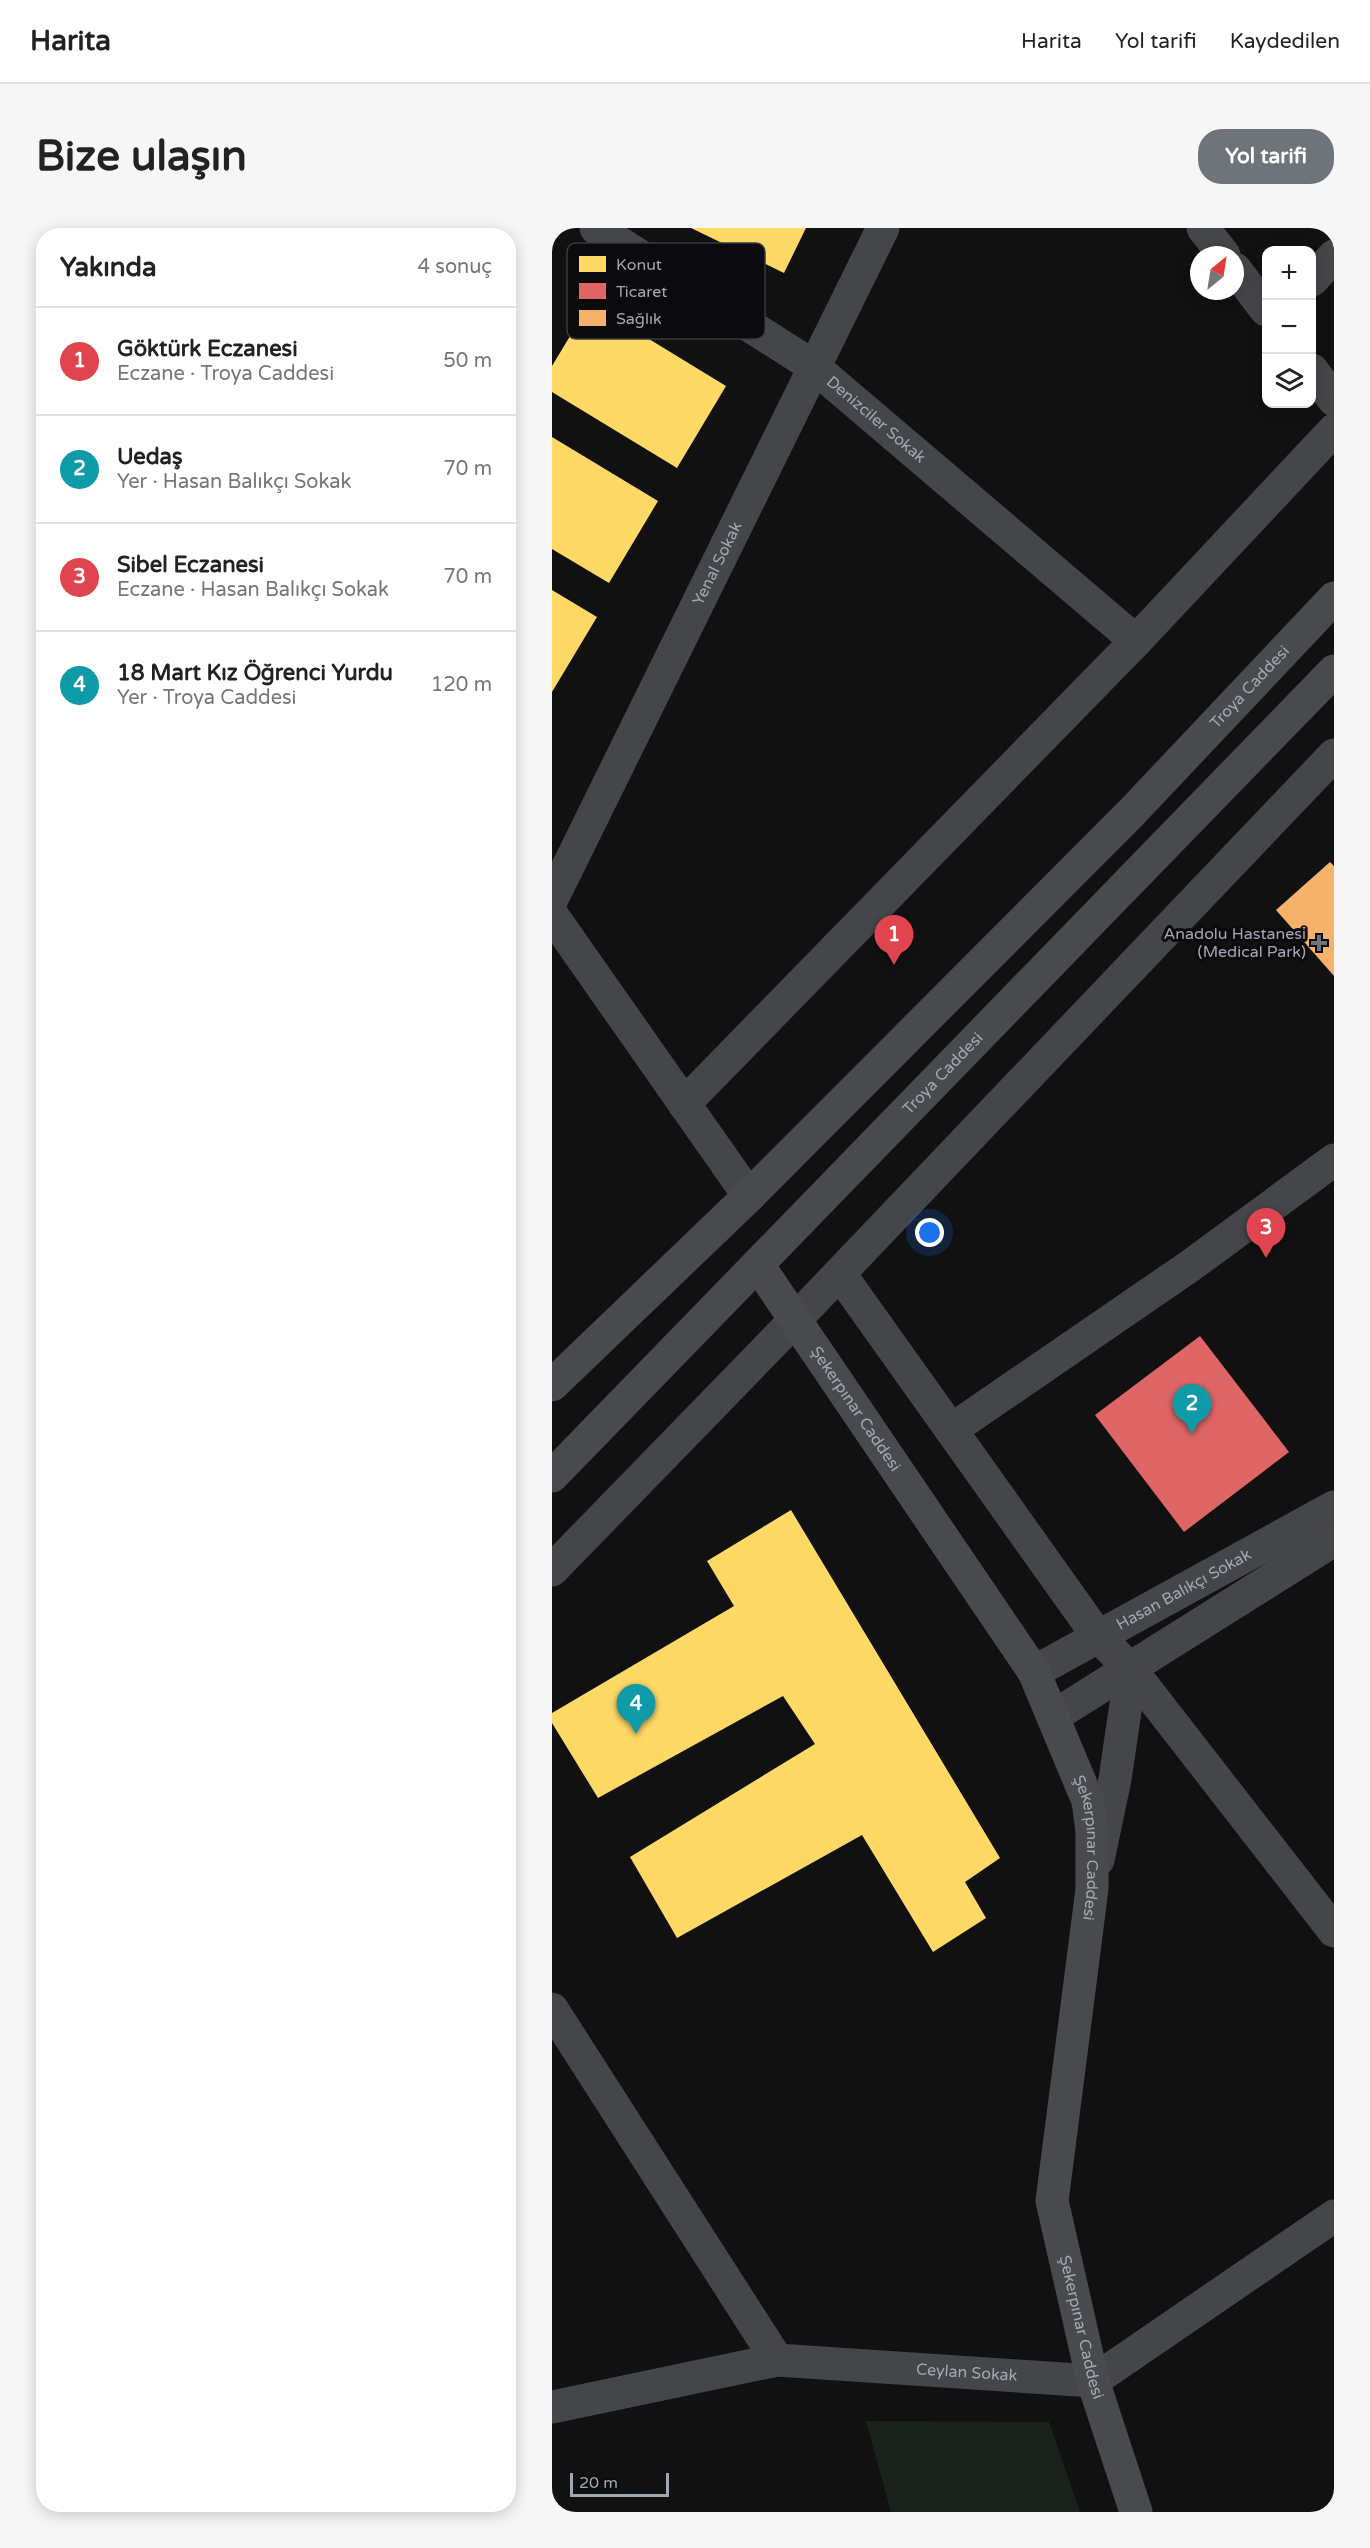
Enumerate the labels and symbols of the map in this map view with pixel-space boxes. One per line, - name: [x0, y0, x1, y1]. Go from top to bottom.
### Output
- legend: [567, 243, 765, 339]
- north arrow: [1190, 246, 1244, 300]
- text: Konut: [616, 255, 662, 275]
- text: Ticaret: [616, 282, 667, 302]
- text: Sağlık: [616, 309, 662, 329]
- street label: Denizciler Sokak: [822, 372, 930, 468]
- street label: Yenal Sokak: [688, 518, 747, 609]
- street label: Troya Caddesi: [1206, 641, 1294, 733]
- pin: 1: [874, 916, 914, 965]
- place label: Anadolu Hastanesi (Medical Park): [1163, 924, 1306, 962]
- marker: Anadolu Hastanesi (Medical Park): [1310, 934, 1328, 952]
- street label: Troya Caddesi: [898, 1028, 987, 1119]
- pin: 3: [1246, 1208, 1286, 1258]
- your location: [915, 1218, 944, 1247]
- street label: Şekerpınar Caddesi: [806, 1343, 905, 1475]
- pin: 2: [1172, 1384, 1212, 1434]
- street label: Hasan Balıkçı Sokak: [1113, 1544, 1255, 1635]
- pin: 4: [616, 1684, 656, 1734]
- street label: Şekerpınar Caddesi: [1068, 1772, 1102, 1922]
- street label: Şekerpınar Caddesi: [1055, 2253, 1108, 2402]
- street label: Ceylan Sokak: [916, 2359, 1018, 2386]
- scale bar: [570, 2470, 669, 2498]

